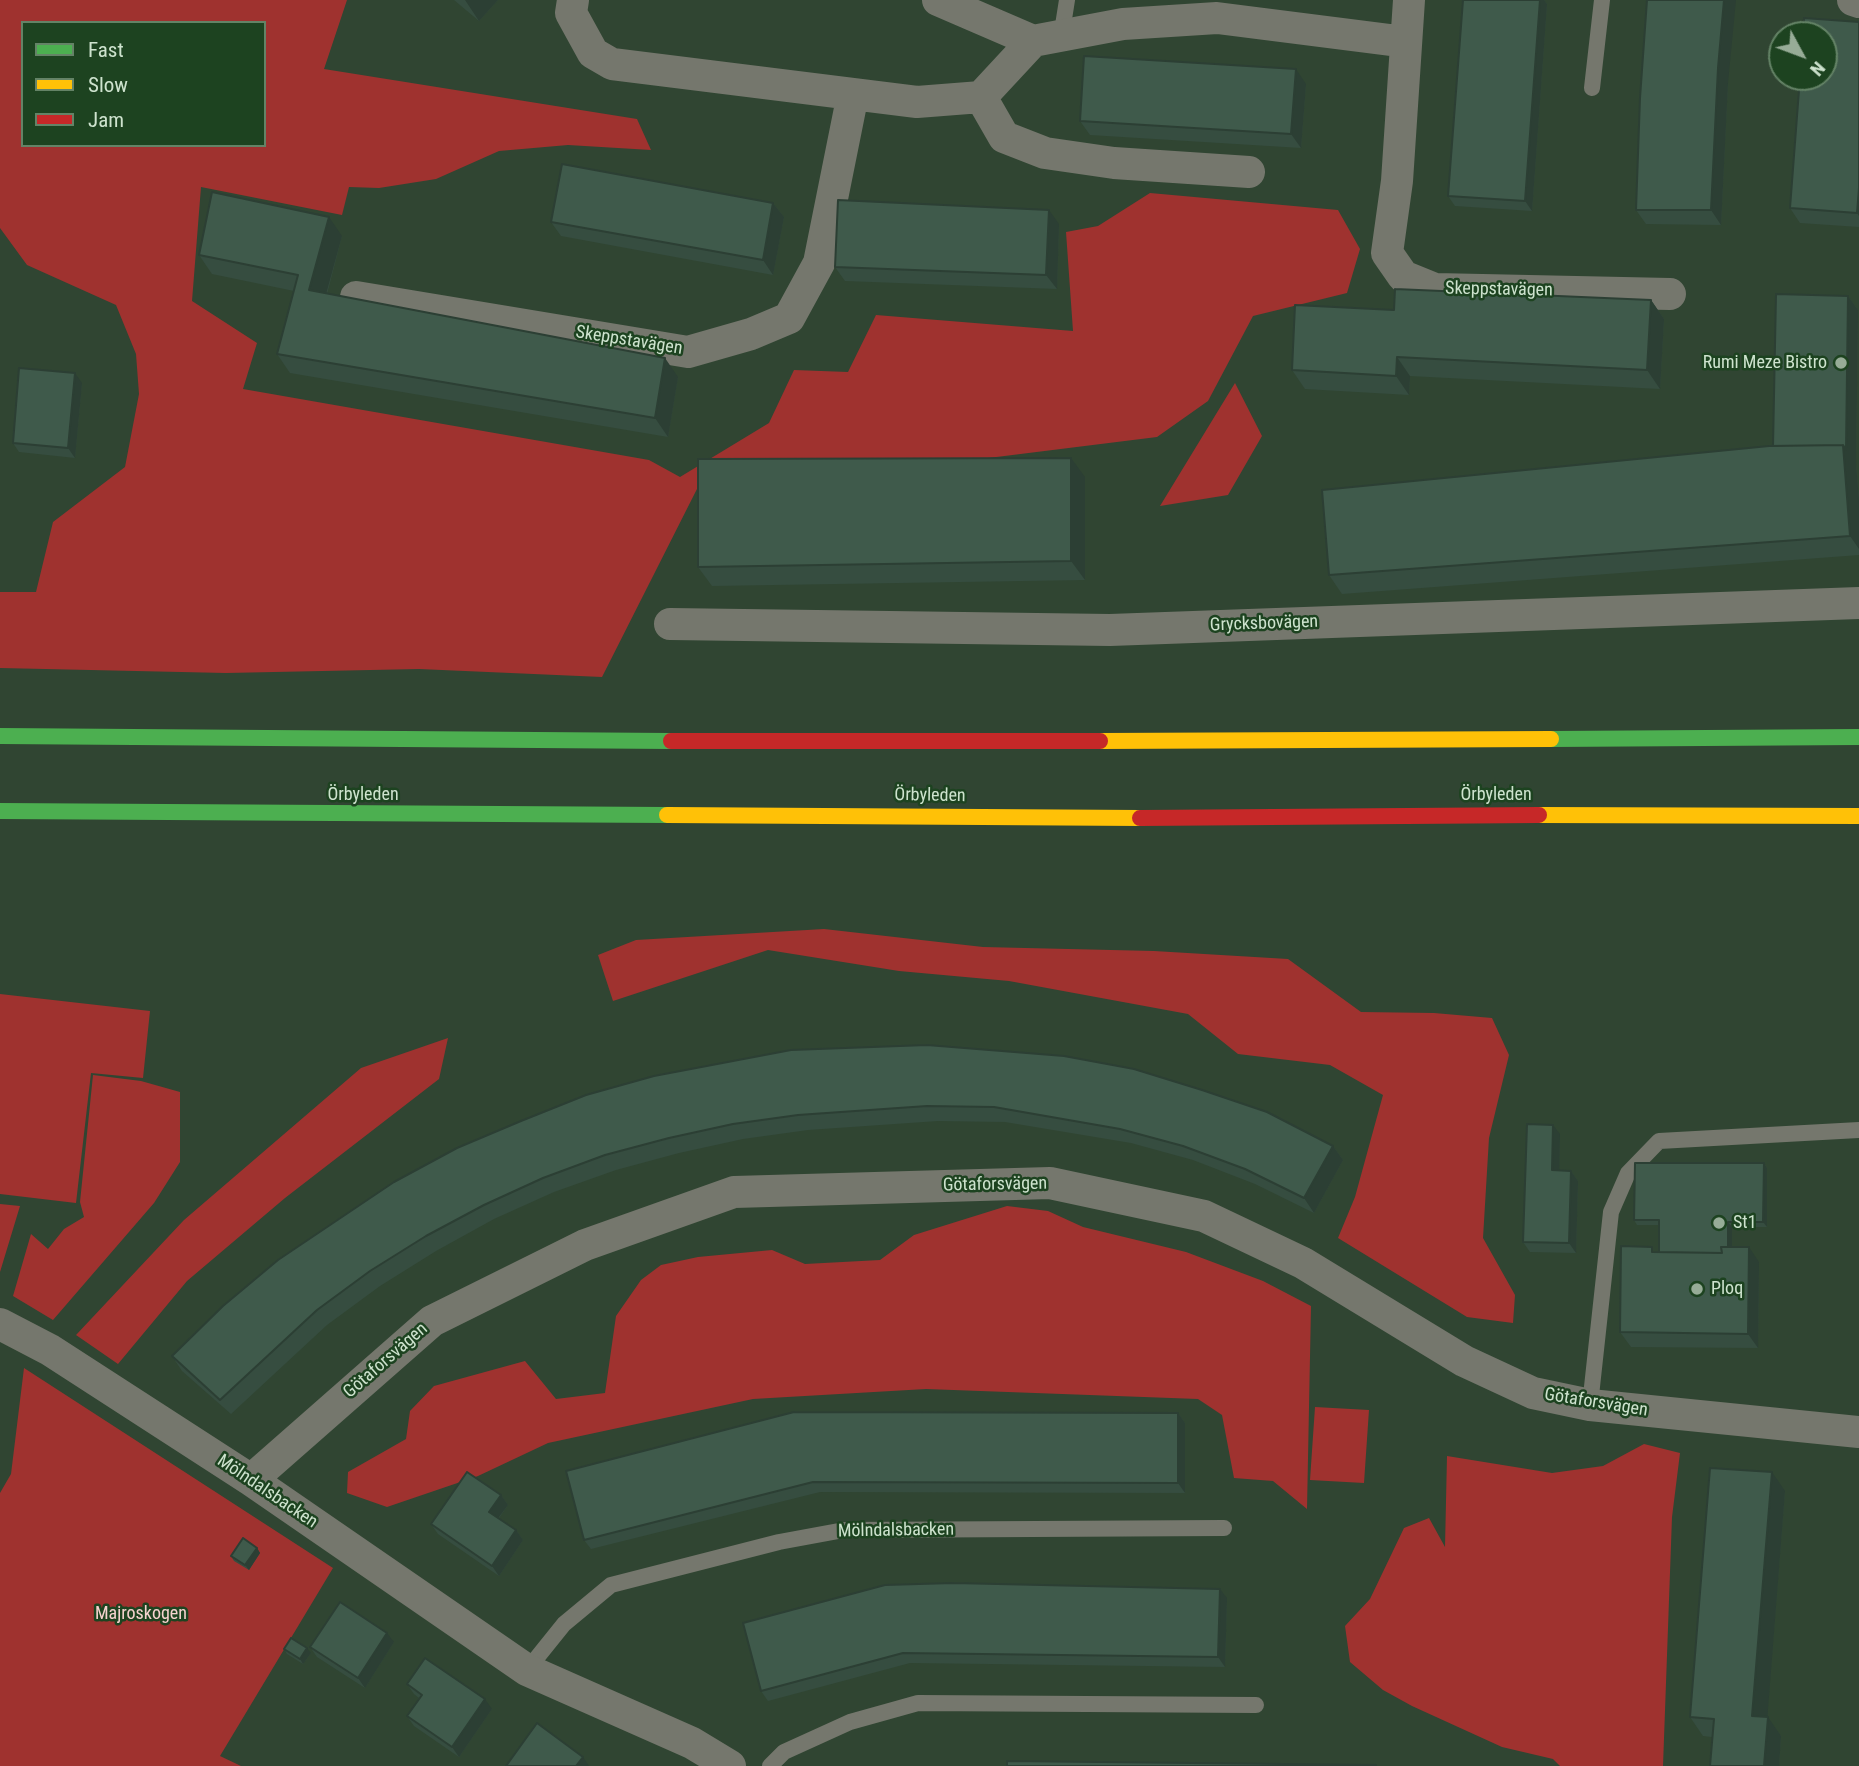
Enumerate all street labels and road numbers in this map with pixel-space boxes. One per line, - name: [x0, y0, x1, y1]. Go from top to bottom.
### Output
- street label: Skeppstavägen: [1445, 278, 1553, 302]
- street label: Skeppstavägen: [574, 322, 684, 360]
- street label: Grycksbovägen: [1210, 611, 1318, 637]
- street label: Örbyleden: [327, 784, 399, 806]
- street label: Örbyleden: [1460, 784, 1532, 806]
- street label: Örbyleden: [894, 785, 966, 807]
- street label: Götaforsvägen: [943, 1173, 1047, 1197]
- street label: Götaforsvägen: [340, 1319, 432, 1403]
- street label: Götaforsvägen: [1543, 1384, 1649, 1422]
- street label: Mölndalsbacken: [213, 1451, 321, 1533]
- street label: Mölndalsbacken: [838, 1519, 954, 1543]

